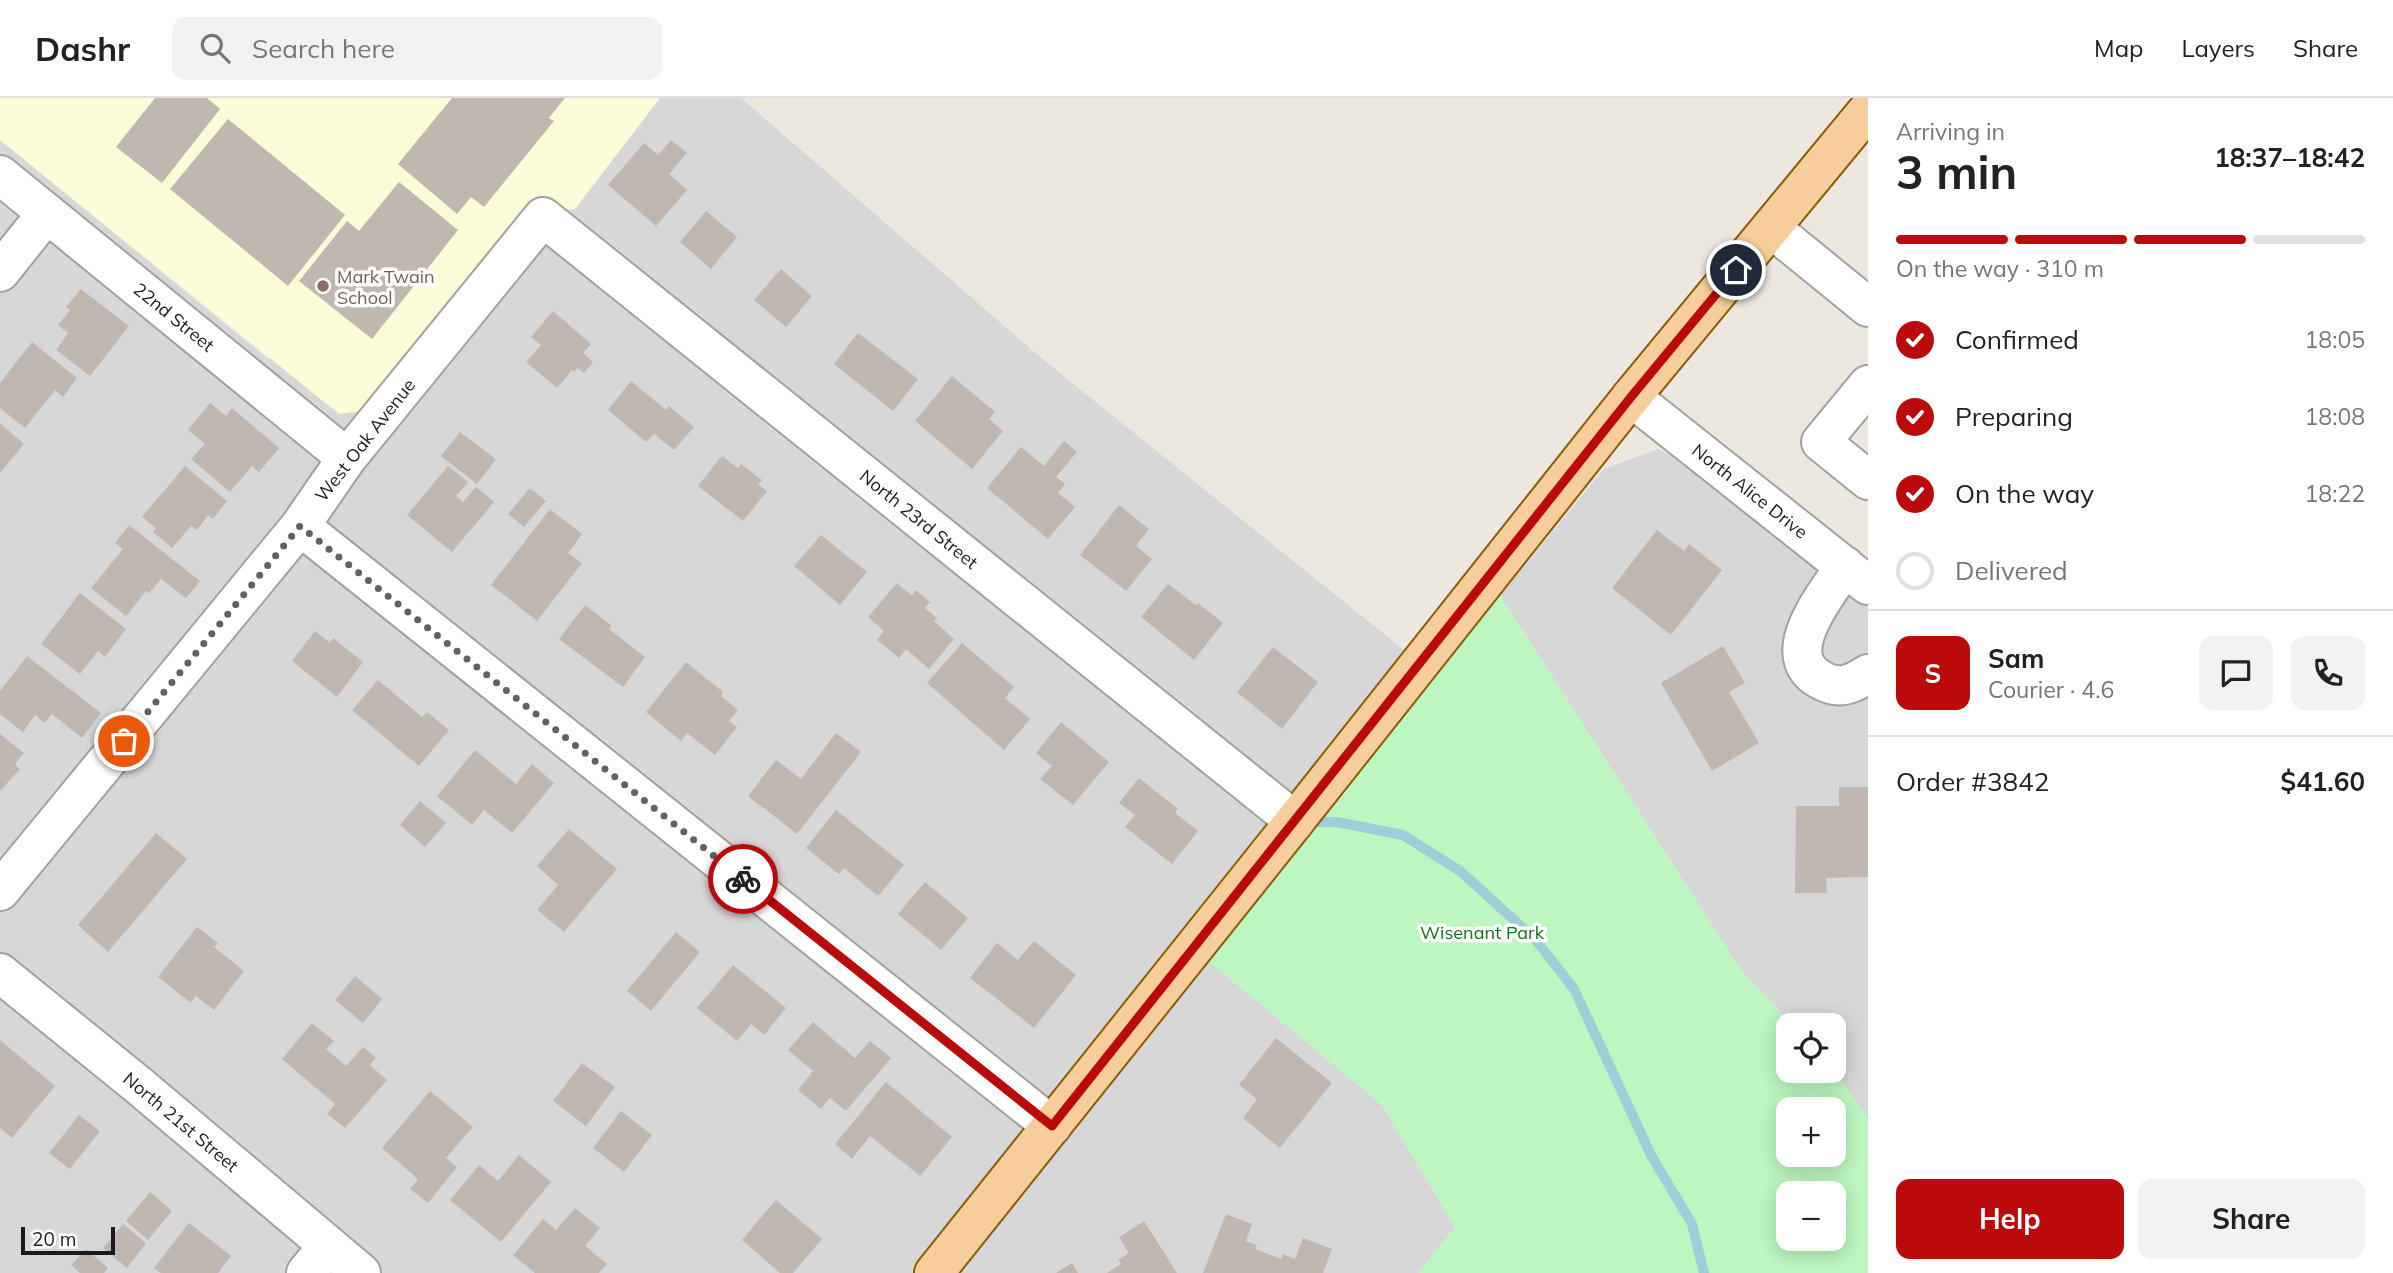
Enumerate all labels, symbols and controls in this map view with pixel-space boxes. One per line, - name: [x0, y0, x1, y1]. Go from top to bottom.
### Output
- search box: [172, 17, 662, 80]
- text: Dashr: [35, 28, 130, 69]
- icon: search: [196, 29, 234, 67]
- text: Search here: [252, 32, 395, 65]
- text: Map: [2094, 33, 2143, 63]
- text: Layers: [2181, 33, 2255, 63]
- text: Share: [2293, 33, 2358, 63]
- text: Arriving in: [1896, 117, 2005, 146]
- text: 18:37–18:42: [2214, 141, 2365, 174]
- text: 3 min: [1896, 143, 2017, 201]
- pin: [1706, 240, 1766, 300]
- icon: home: [1717, 251, 1755, 289]
- text: On the way · 310 m: [1896, 254, 2104, 283]
- place label: Mark Twain School: [337, 265, 435, 309]
- street label: 22nd Street: [129, 277, 219, 357]
- marker: Mark Twain School: [315, 278, 331, 294]
- icon: check: [1896, 321, 1934, 359]
- text: Confirmed: [1955, 323, 2079, 356]
- text: 18:05: [2305, 325, 2365, 354]
- street label: West Oak Avenue: [310, 374, 420, 506]
- icon: check: [1896, 398, 1934, 436]
- text: Preparing: [1955, 400, 2073, 433]
- text: 18:08: [2305, 402, 2365, 431]
- street label: North Alice Drive: [1687, 439, 1813, 543]
- street label: North 23rd Street: [855, 464, 983, 574]
- icon: check: [1896, 475, 1934, 513]
- text: On the way: [1955, 477, 2094, 510]
- text: 18:22: [2305, 479, 2365, 508]
- text: Delivered: [1955, 554, 2068, 587]
- button: chat: [2199, 636, 2273, 710]
- button: phone: [2291, 636, 2365, 710]
- text: Sam: [1988, 642, 2044, 675]
- text: S: [1925, 657, 1941, 690]
- text: Courier · 4.6: [1988, 675, 2114, 704]
- pin: [94, 711, 154, 771]
- icon: bag: [105, 722, 143, 760]
- text: Order #3842: [1896, 765, 2049, 798]
- text: $41.60: [2281, 765, 2365, 798]
- courier: [708, 844, 778, 914]
- icon: bike: [724, 860, 762, 898]
- park label: Wisenant Park: [1420, 921, 1545, 944]
- map controls: [1776, 1013, 1846, 1251]
- button: locate: [1776, 1013, 1846, 1083]
- street label: North 21st Street: [119, 1067, 243, 1177]
- button: +: [1776, 1097, 1846, 1167]
- button: Help: [1896, 1179, 2124, 1259]
- button: Share: [2138, 1179, 2365, 1259]
- button: −: [1776, 1181, 1846, 1251]
- scale bar: [21, 1224, 116, 1256]
- text: 20 m: [32, 1227, 76, 1251]

